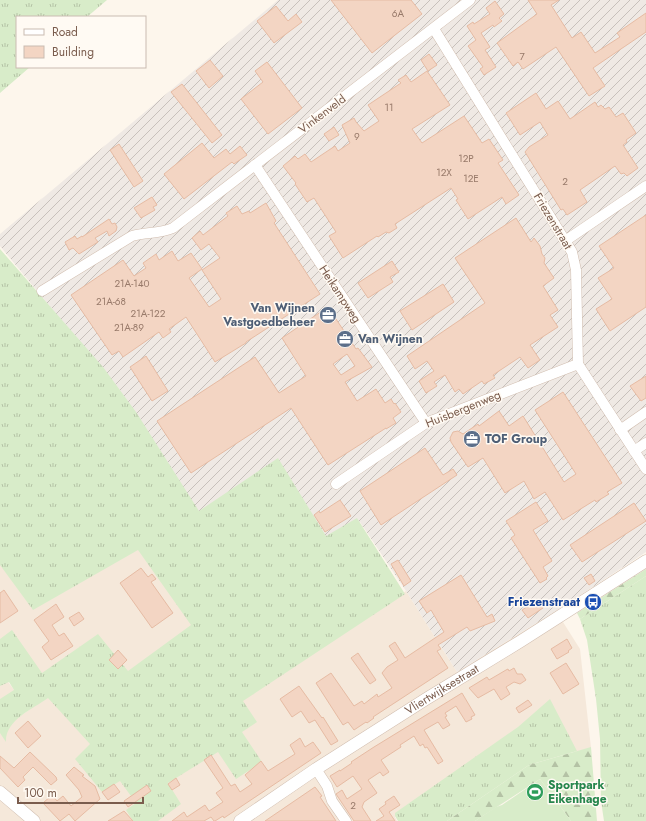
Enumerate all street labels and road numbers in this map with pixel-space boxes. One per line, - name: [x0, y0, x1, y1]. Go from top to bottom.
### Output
- street label: Vinkenveld: [294, 90, 350, 138]
- street label: Friezenstraat: [529, 189, 577, 253]
- street label: Heikampweg: [314, 261, 366, 327]
- street label: Huisbergenweg: [423, 386, 503, 432]
- street label: Vliertwijksestraat: [401, 660, 482, 719]

